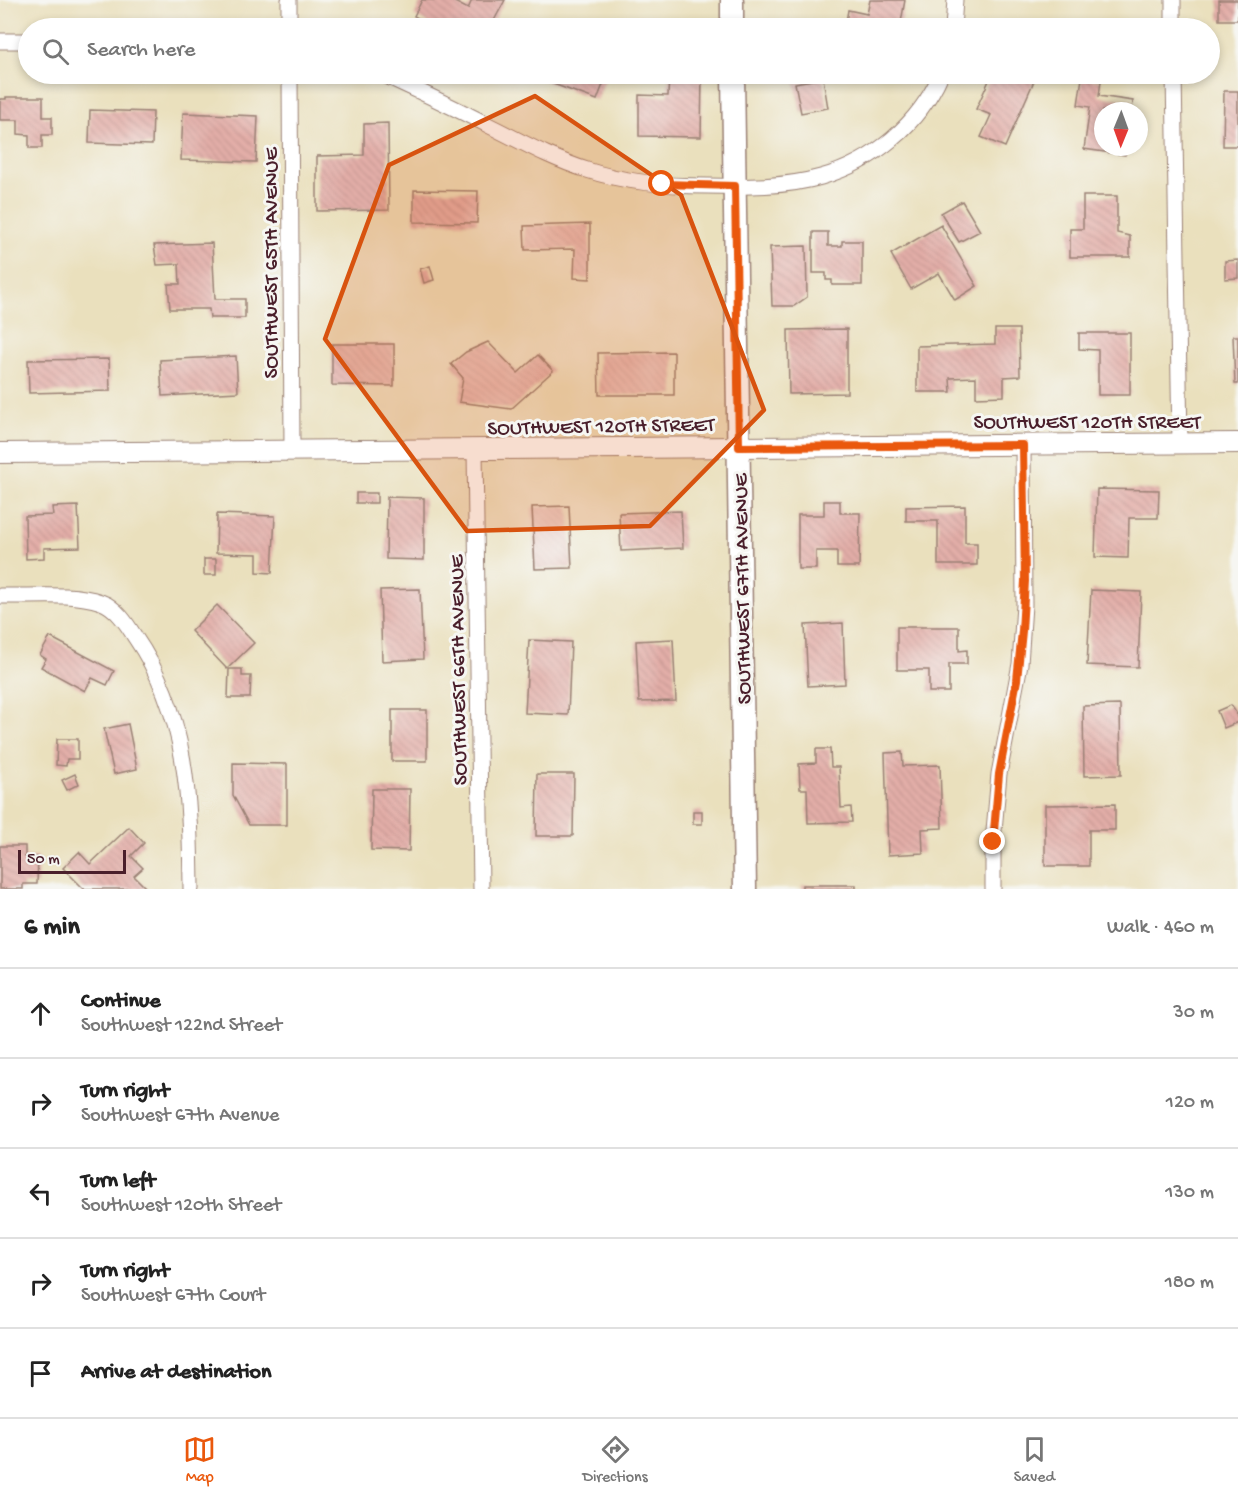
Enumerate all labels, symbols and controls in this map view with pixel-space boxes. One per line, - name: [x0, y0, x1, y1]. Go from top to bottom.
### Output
- search box: [18, 18, 1220, 84]
- icon: search: [39, 35, 72, 68]
- text: Search here: [87, 38, 195, 64]
- north arrow: [1094, 102, 1148, 156]
- street label: SOUTHWEST 65TH AVENUE: [261, 147, 286, 379]
- route start: [648, 170, 674, 196]
- street label: SOUTHWEST 120TH STREET: [973, 412, 1201, 437]
- street label: SOUTHWEST 120TH STREET: [487, 414, 716, 443]
- street label: SOUTHWEST 67TH AVENUE: [730, 472, 759, 705]
- street label: SOUTHWEST 66TH AVENUE: [446, 553, 475, 785]
- route end: [979, 828, 1005, 854]
- scale bar: [18, 847, 126, 874]
- text: 50 m: [27, 851, 60, 870]
- text: 6 min: [24, 913, 80, 944]
- text: Walk · 460 m: [1107, 917, 1214, 940]
- text: Continue: [81, 989, 161, 1015]
- icon: ahead: [24, 997, 57, 1030]
- text: 30 m: [1173, 1002, 1214, 1025]
- text: Southwest 122nd Street: [81, 1015, 282, 1038]
- text: Turn right: [81, 1079, 169, 1105]
- icon: right: [24, 1087, 57, 1120]
- text: 120 m: [1166, 1092, 1214, 1115]
- text: Southwest 67th Avenue: [81, 1105, 279, 1128]
- text: Turn left: [81, 1169, 155, 1195]
- icon: left: [24, 1177, 57, 1210]
- text: 130 m: [1165, 1182, 1214, 1205]
- text: Southwest 120th Street: [81, 1195, 281, 1218]
- text: Turn right: [81, 1259, 169, 1285]
- icon: right: [24, 1267, 57, 1300]
- text: 180 m: [1165, 1272, 1214, 1295]
- text: Southwest 67th Court: [81, 1285, 265, 1308]
- icon: arrive: [24, 1357, 57, 1390]
- text: Arrive at destination: [81, 1360, 271, 1386]
- tab: Map: [183, 1433, 216, 1488]
- tab: Directions: [582, 1433, 648, 1488]
- tab: Saved: [1014, 1433, 1055, 1488]

